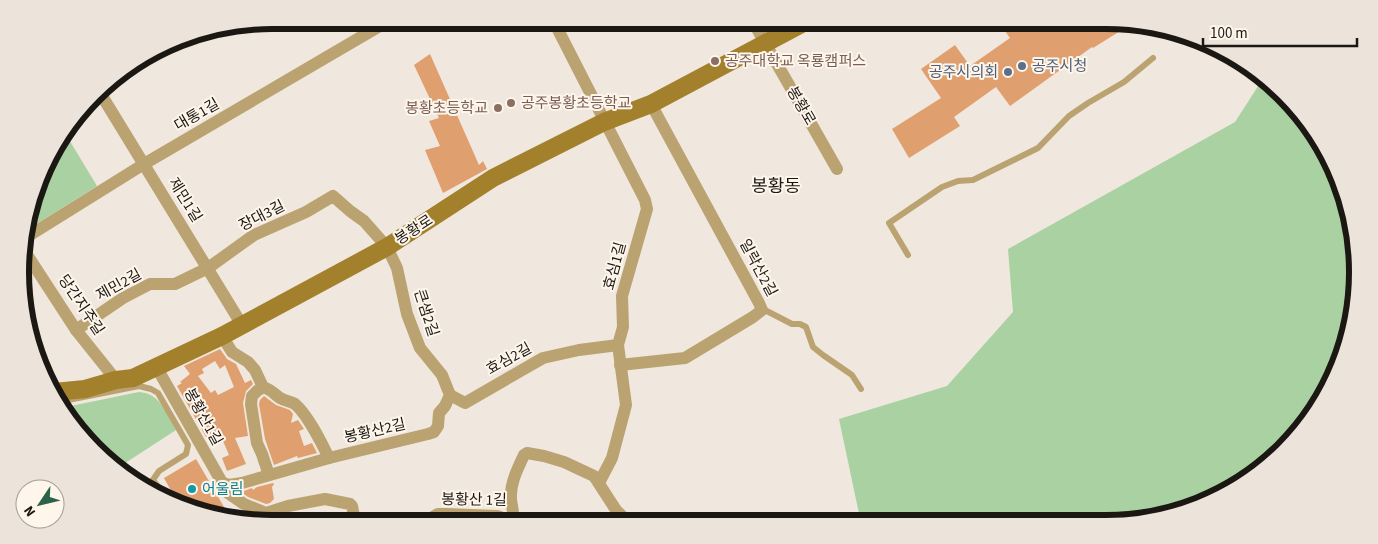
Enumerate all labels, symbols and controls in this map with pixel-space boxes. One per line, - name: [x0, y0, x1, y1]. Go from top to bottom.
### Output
- scale bar: [1203, 15, 1357, 47]
- text: 100 m: [1210, 23, 1248, 44]
- place label: 공주대학교 옥룡캠퍼스: [725, 51, 866, 72]
- marker: 공주대학교 옥룡캠퍼스: [709, 55, 721, 67]
- place label: 공주시청: [1032, 56, 1087, 77]
- marker: 공주시청: [1016, 60, 1028, 72]
- place label: 공주시의회: [929, 62, 998, 83]
- marker: 공주시의회: [1002, 66, 1014, 78]
- street label: 봉황로: [782, 83, 820, 129]
- place label: 공주봉황초등학교: [521, 93, 631, 114]
- street label: 대통1길: [171, 94, 223, 136]
- marker: 공주봉황초등학교: [505, 97, 517, 109]
- place label: 봉황초등학교: [405, 98, 488, 119]
- marker: 봉황초등학교: [492, 102, 504, 114]
- street label: 제민1길: [163, 174, 207, 226]
- district label: 봉황동: [751, 174, 801, 199]
- street label: 장대3길: [235, 196, 289, 236]
- street label: 봉황로: [391, 210, 437, 250]
- street label: 일락산2길: [734, 235, 782, 301]
- street label: 효심1길: [599, 240, 631, 292]
- street label: 제민2길: [93, 264, 145, 306]
- street label: 당간지주길: [53, 271, 109, 339]
- street label: 큰샘2길: [408, 287, 444, 339]
- street label: 효심2길: [483, 338, 535, 380]
- street label: 봉황산1길: [179, 385, 227, 449]
- street label: 봉황산2길: [342, 414, 408, 448]
- north arrow: [15, 479, 65, 529]
- place label: 어울림: [202, 479, 243, 500]
- marker: 어울림: [186, 483, 198, 495]
- street label: 봉황산 1길: [441, 489, 507, 511]
- text: N: [19, 501, 41, 520]

